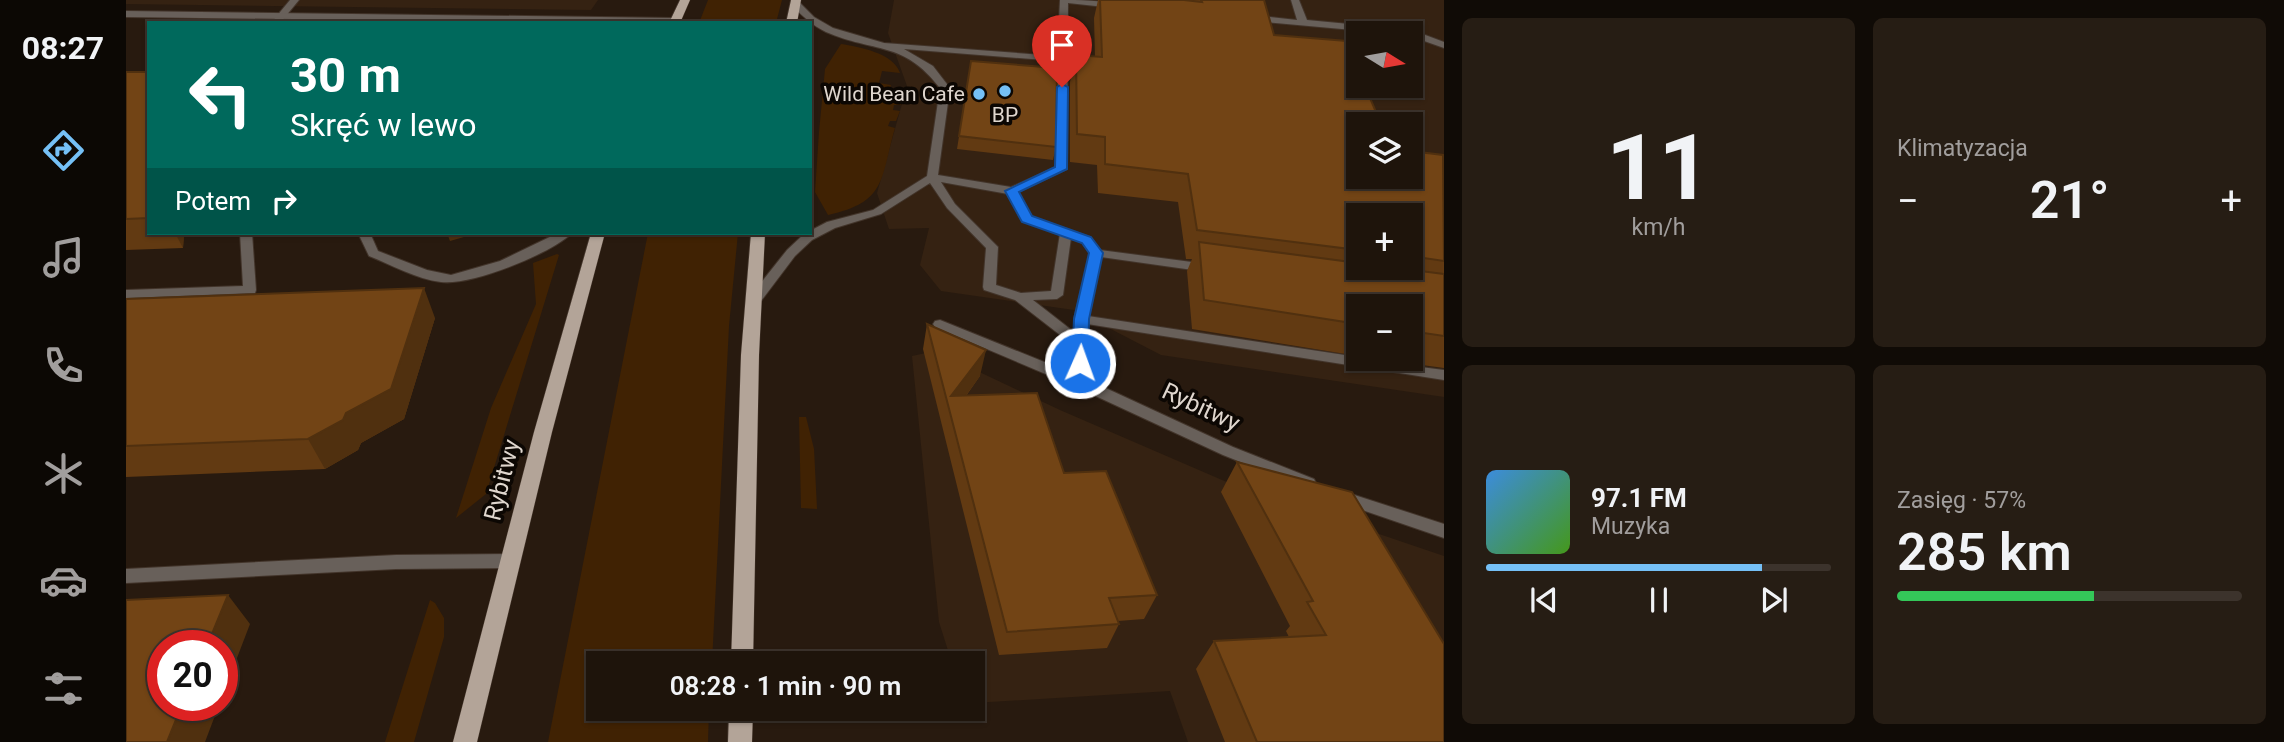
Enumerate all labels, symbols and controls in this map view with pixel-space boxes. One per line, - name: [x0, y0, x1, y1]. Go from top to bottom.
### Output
- pin: [1032, 15, 1092, 87]
- north arrow: [1346, 21, 1423, 98]
- map controls: [1346, 21, 1423, 371]
- icon: arrive: [1043, 26, 1081, 64]
- text: 08:27: [22, 29, 104, 67]
- text: 30 m: [290, 47, 401, 104]
- icon: left: [175, 49, 266, 140]
- place label: Wild Bean Cafe: [823, 82, 965, 106]
- marker: BP: [997, 83, 1013, 99]
- marker: Wild Bean Cafe: [971, 86, 987, 102]
- place label: BP: [992, 103, 1018, 127]
- text: Skręć w lewo: [290, 106, 476, 144]
- button: layers: [1346, 112, 1423, 189]
- text: 11: [1606, 115, 1711, 221]
- icon: directions: [39, 126, 88, 175]
- text: Klimatyzacja: [1897, 135, 2028, 162]
- text: 21°: [2030, 170, 2109, 231]
- text: −: [1897, 179, 1919, 223]
- text: +: [2220, 179, 2242, 223]
- icon: right: [265, 182, 303, 220]
- text: Potem: [175, 186, 251, 216]
- button: +: [1346, 203, 1423, 280]
- text: km/h: [1632, 214, 1686, 241]
- icon: music: [39, 233, 88, 282]
- button: −: [1346, 294, 1423, 371]
- position arrow: [1043, 326, 1117, 400]
- icon: phone: [39, 341, 88, 390]
- street label: Rybitwy: [1158, 377, 1245, 437]
- street label: Rybitwy: [478, 436, 526, 524]
- icon: climate: [39, 449, 88, 498]
- text: 97.1 FM: [1591, 483, 1687, 513]
- text: Zasięg · 57%: [1897, 487, 2026, 514]
- text: Muzyka: [1591, 513, 1670, 540]
- text: 285 km: [1897, 522, 2072, 583]
- icon: car: [39, 556, 88, 605]
- icon: previous: [1525, 581, 1563, 619]
- icon: pause: [1640, 581, 1678, 619]
- icon: next: [1755, 581, 1793, 619]
- speed limit sign: 20: [147, 630, 238, 721]
- icon: filters: [39, 664, 88, 713]
- text: 08:28 · 1 min · 90 m: [670, 671, 901, 701]

